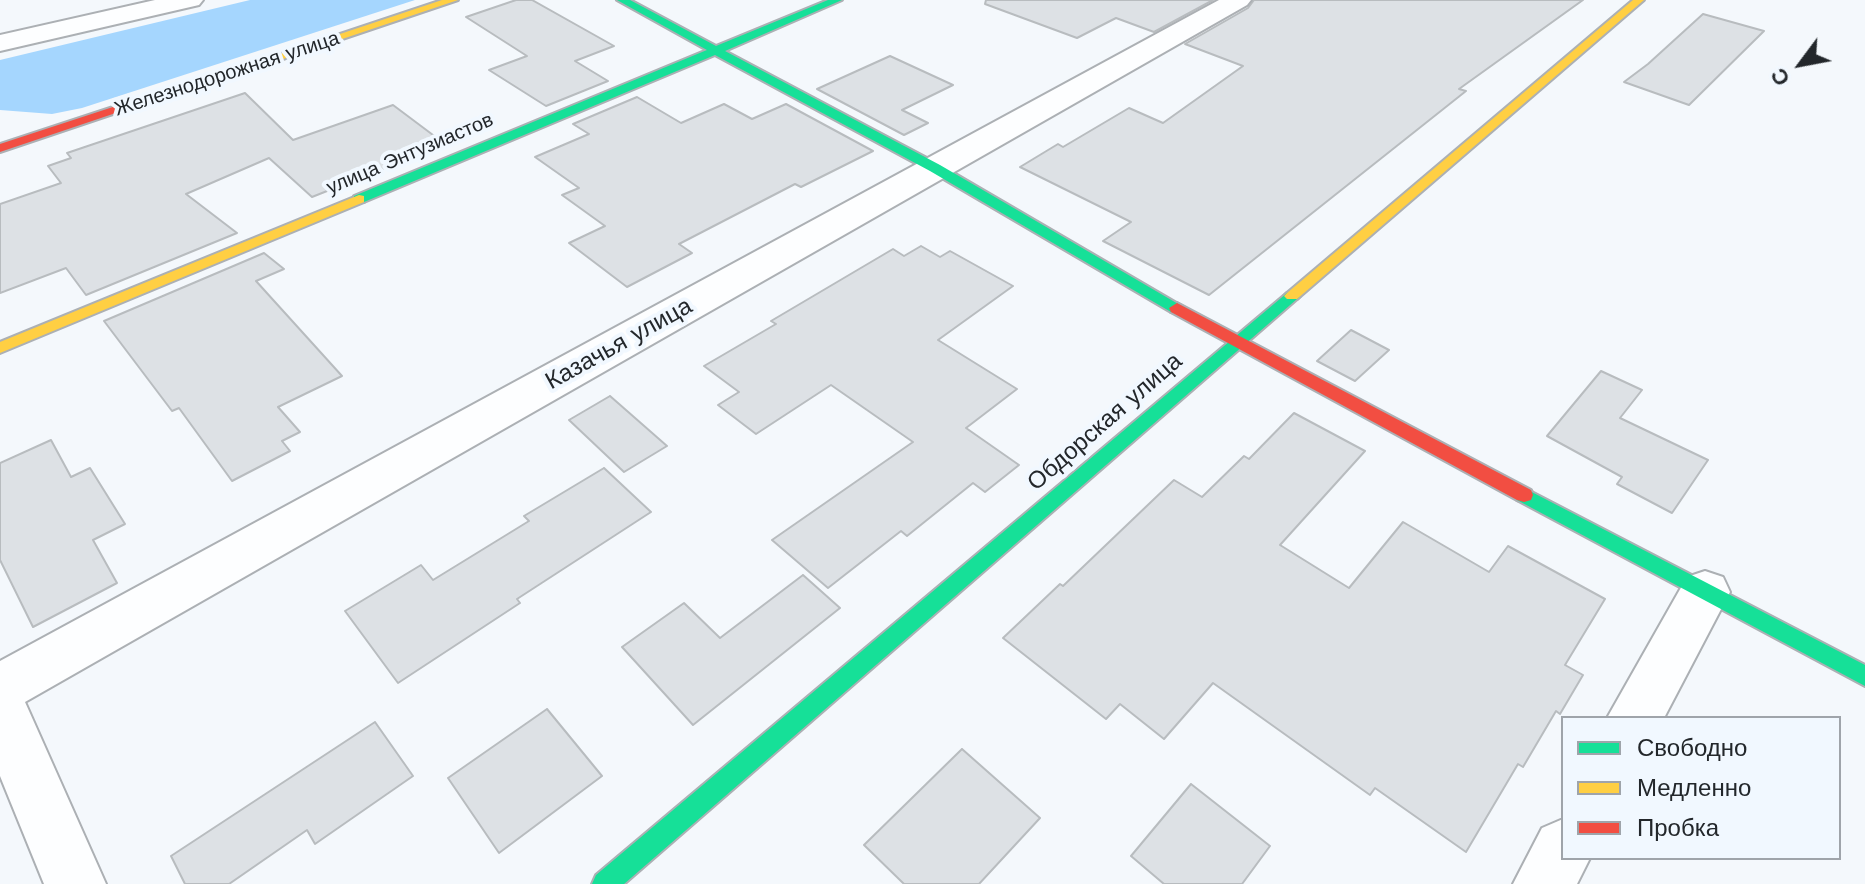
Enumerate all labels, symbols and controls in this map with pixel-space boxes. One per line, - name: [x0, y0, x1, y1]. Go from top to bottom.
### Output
- north arrow: [1761, 24, 1841, 104]
- street label: Железнодорожная улица: [112, 26, 342, 122]
- text: С: [1765, 64, 1795, 90]
- street label: улица Энтузиастов: [323, 108, 497, 200]
- street label: Казачья улица: [541, 292, 697, 396]
- street label: Обдорская улица: [1022, 347, 1188, 497]
- legend: [1561, 716, 1841, 860]
- text: Свободно: [1637, 734, 1747, 762]
- text: Медленно: [1637, 774, 1751, 802]
- text: Пробка: [1637, 814, 1719, 842]

